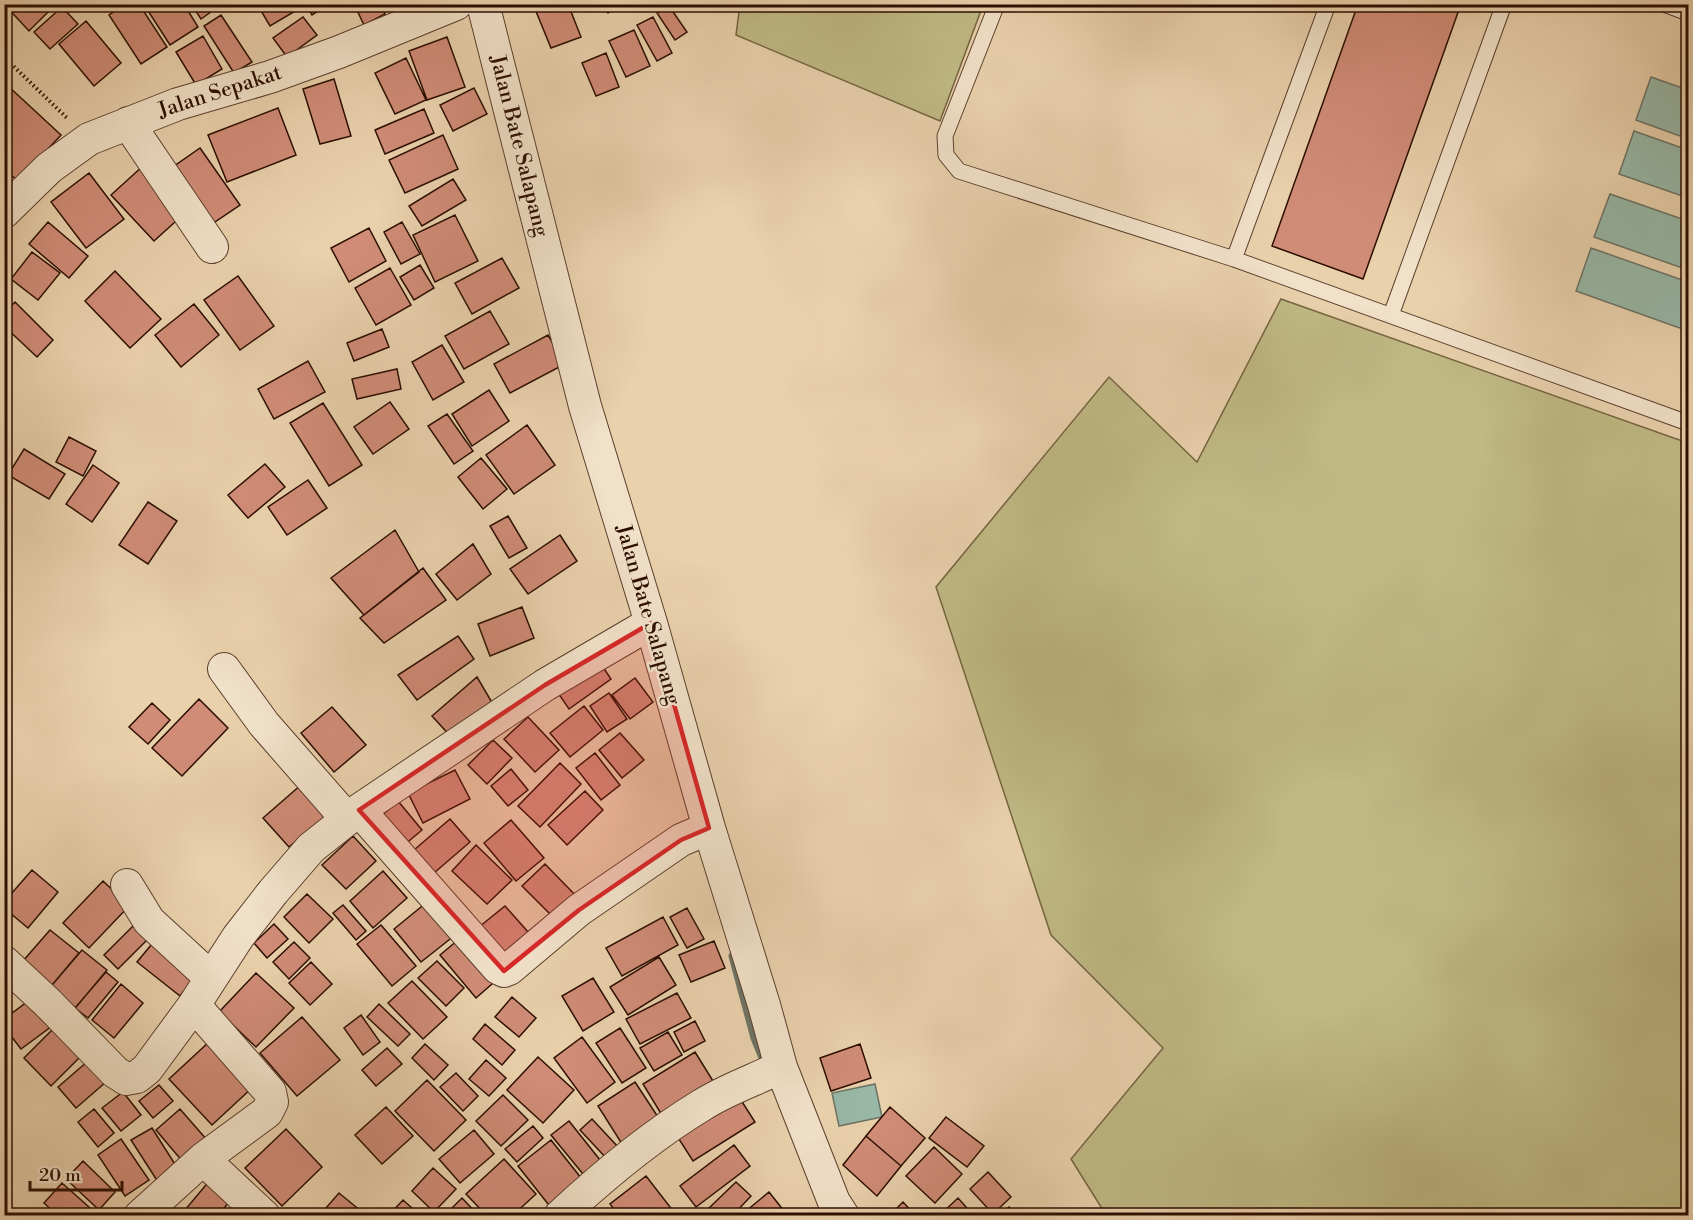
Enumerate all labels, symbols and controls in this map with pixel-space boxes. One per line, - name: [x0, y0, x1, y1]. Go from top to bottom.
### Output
- street label: Jalan Bate Salapang: [484, 51, 554, 240]
- street label: Jalan Sepakat: [154, 60, 286, 125]
- street label: Jalan Bate Salapang: [610, 521, 686, 708]
- scale bar: [30, 1154, 122, 1192]
- text: 20 m: [39, 1164, 81, 1187]

